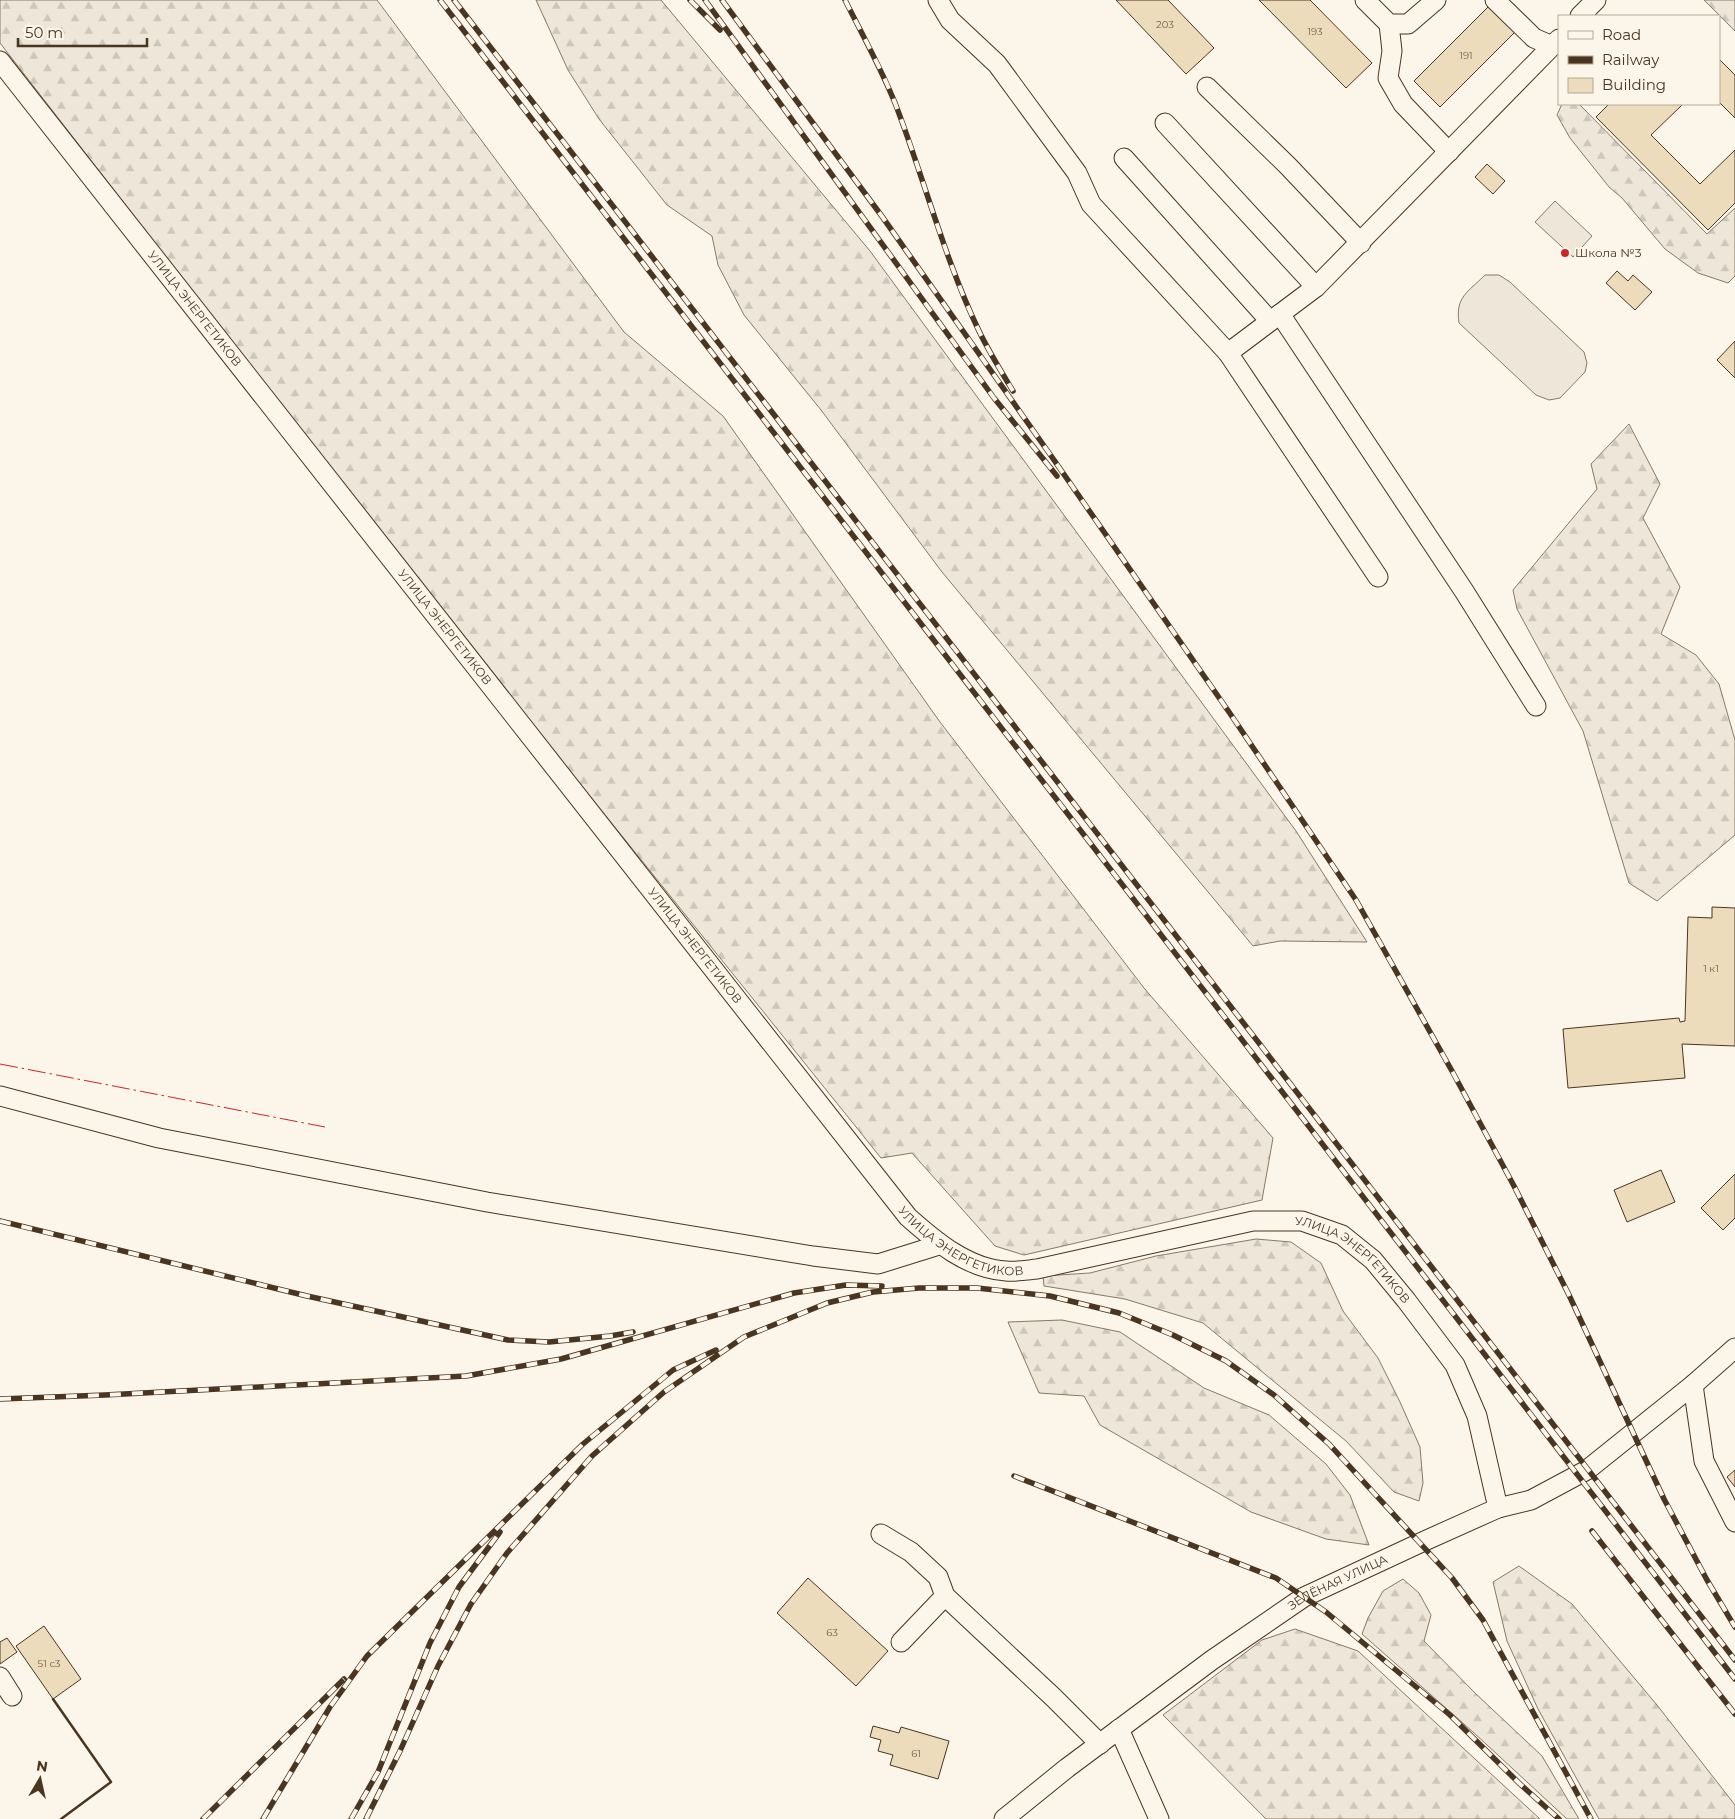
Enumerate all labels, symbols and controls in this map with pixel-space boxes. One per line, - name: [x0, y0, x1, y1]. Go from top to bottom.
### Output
- scale bar: [18, 15, 146, 47]
- legend: [1558, 15, 1720, 105]
- house number: 203: [1156, 18, 1174, 31]
- text: 50 m: [25, 23, 63, 42]
- house number: 193: [1307, 25, 1323, 38]
- text: Road: [1602, 25, 1641, 44]
- house number: 191: [1459, 49, 1473, 62]
- text: Railway: [1602, 50, 1660, 69]
- text: Building: [1602, 75, 1666, 94]
- place label: Школа №3: [1575, 245, 1642, 260]
- marker: Школа №3: [1559, 247, 1571, 259]
- street label: УЛИЦА ЭНЕРГЕТИКОВ: [145, 248, 245, 369]
- street label: УЛИЦА ЭНЕРГЕТИКОВ: [395, 566, 495, 688]
- street label: УЛИЦА ЭНЕРГЕТИКОВ: [645, 885, 745, 1006]
- house number: 1 к1: [1703, 962, 1719, 975]
- street label: УЛИЦА ЭНЕРГЕТИКОВ: [895, 1203, 1024, 1278]
- street label: УЛИЦА ЭНЕРГЕТИКОВ: [1295, 1213, 1413, 1306]
- street label: ЗЕЛЁНАЯ УЛИЦА: [1285, 1551, 1390, 1613]
- house number: 63: [826, 1626, 838, 1639]
- house number: 51 с3: [38, 1657, 61, 1670]
- house number: 61: [911, 1747, 921, 1760]
- north arrow: [15, 1754, 65, 1804]
- text: N: [35, 1756, 49, 1776]

